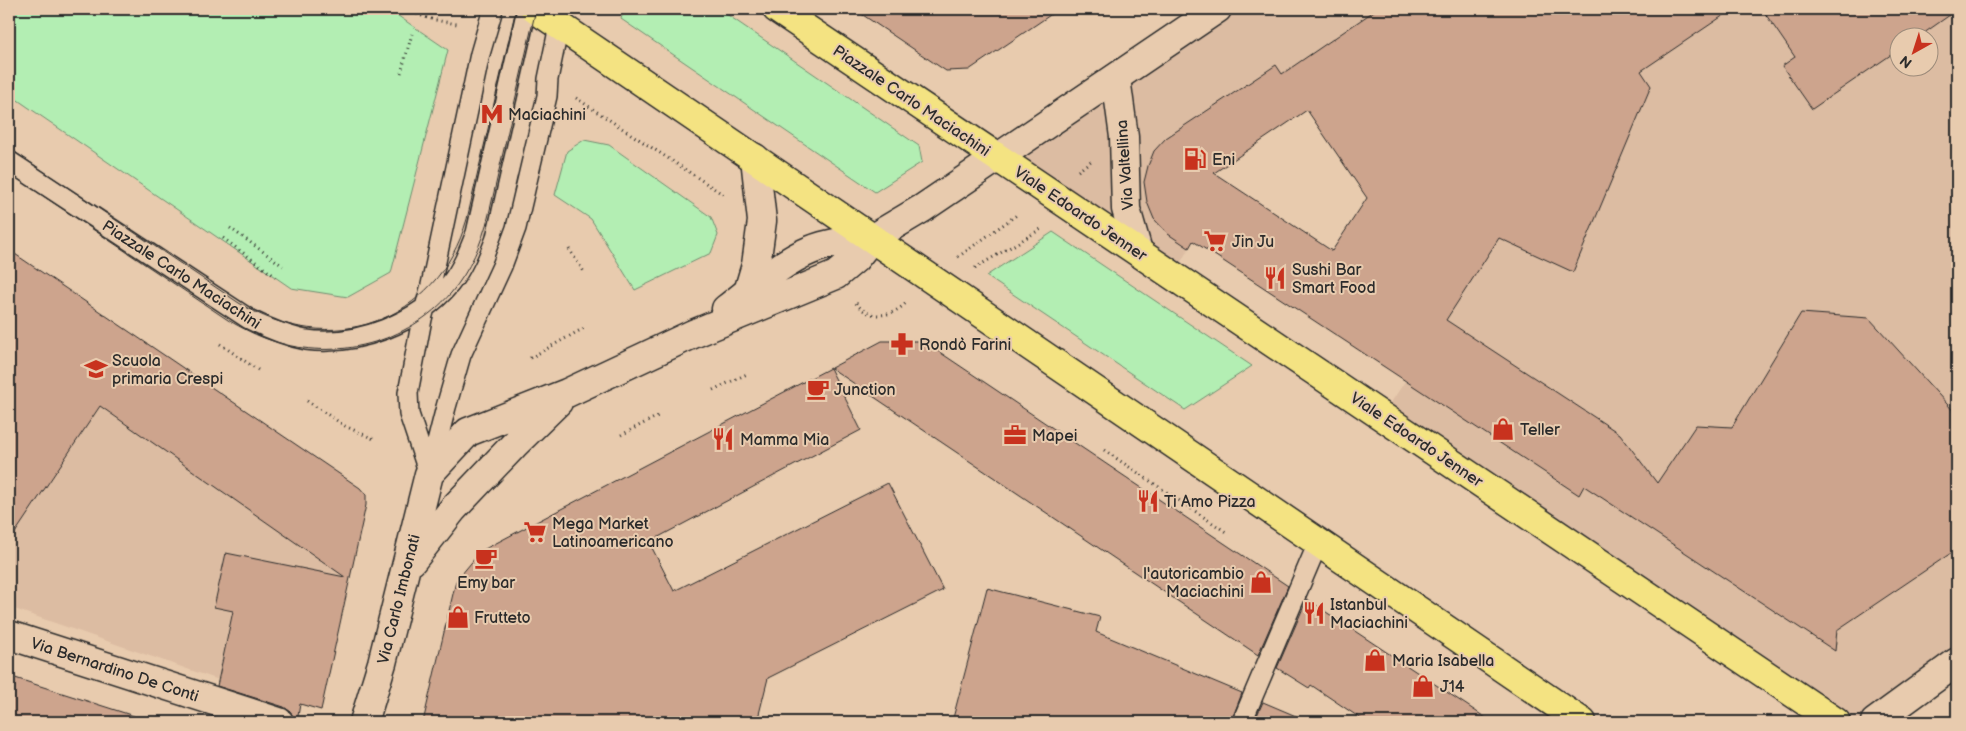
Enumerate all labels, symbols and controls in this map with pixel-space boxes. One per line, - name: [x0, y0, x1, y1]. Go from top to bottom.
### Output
- north arrow: [1888, 28, 1938, 78]
- street label: Piazzale Carlo Maciachini: [829, 42, 993, 161]
- text: N: [1897, 52, 1916, 72]
- metro station icon: Maciachini: [479, 101, 505, 127]
- place label: Maciachini: [508, 106, 586, 125]
- street label: Via Valtellina: [1113, 119, 1138, 211]
- fuel station icon: Eni: [1182, 146, 1208, 172]
- place label: Eni: [1212, 151, 1235, 170]
- street label: Viale Edoardo Jenner: [1010, 163, 1150, 266]
- street label: Piazzale Carlo Maciachini: [98, 217, 264, 334]
- supermarket icon: Jin Ju: [1202, 228, 1228, 254]
- place label: Jin Ju: [1232, 233, 1274, 252]
- place label: Sushi Bar Smart Food: [1292, 261, 1376, 298]
- restaurant icon: Sushi Bar Smart Food: [1262, 265, 1288, 291]
- pharmacy icon: Rondò Farini: [889, 331, 915, 357]
- place label: Rondò Farini: [919, 336, 1011, 355]
- place label: Scuola primaria Crespi: [112, 352, 223, 389]
- school or university icon: Scuola primaria Crespi: [83, 356, 109, 382]
- cafe icon: Junction: [805, 376, 831, 402]
- place label: Junction: [834, 381, 896, 400]
- street label: Viale Edoardo Jenner: [1346, 389, 1486, 492]
- shop icon: Teller: [1490, 416, 1516, 442]
- place label: Teller: [1520, 421, 1560, 440]
- office icon: Mapei: [1002, 422, 1028, 448]
- restaurant icon: Mamma Mia: [710, 426, 736, 452]
- place label: Mapei: [1032, 427, 1077, 446]
- place label: Mamma Mia: [740, 431, 829, 450]
- restaurant icon: Ti Amo Pizza: [1135, 488, 1161, 514]
- place label: Ti Amo Pizza: [1164, 493, 1255, 512]
- place label: Mega Market Latinoamericano: [552, 515, 674, 552]
- supermarket icon: Mega Market Latinoamericano: [522, 519, 548, 545]
- street label: Via Carlo Imbonati: [374, 532, 425, 666]
- cafe icon: Emy bar: [473, 545, 499, 571]
- place label: l'autoricambio Maciachini: [1143, 565, 1244, 602]
- shop icon: l'autoricambio Maciachini: [1248, 569, 1274, 595]
- place label: Emy bar: [457, 574, 515, 593]
- place label: Istanbul Maciachini: [1330, 596, 1408, 633]
- restaurant icon: Istanbul Maciachini: [1301, 600, 1327, 626]
- shop icon: Frutteto: [445, 604, 471, 630]
- place label: Frutteto: [474, 609, 531, 628]
- street label: Via Bernardino De Conti: [28, 634, 201, 707]
- shop icon: Maria Isabella: [1362, 647, 1388, 673]
- place label: Maria Isabella: [1392, 652, 1494, 671]
- shop icon: J14: [1410, 673, 1436, 699]
- place label: J14: [1440, 678, 1465, 697]

